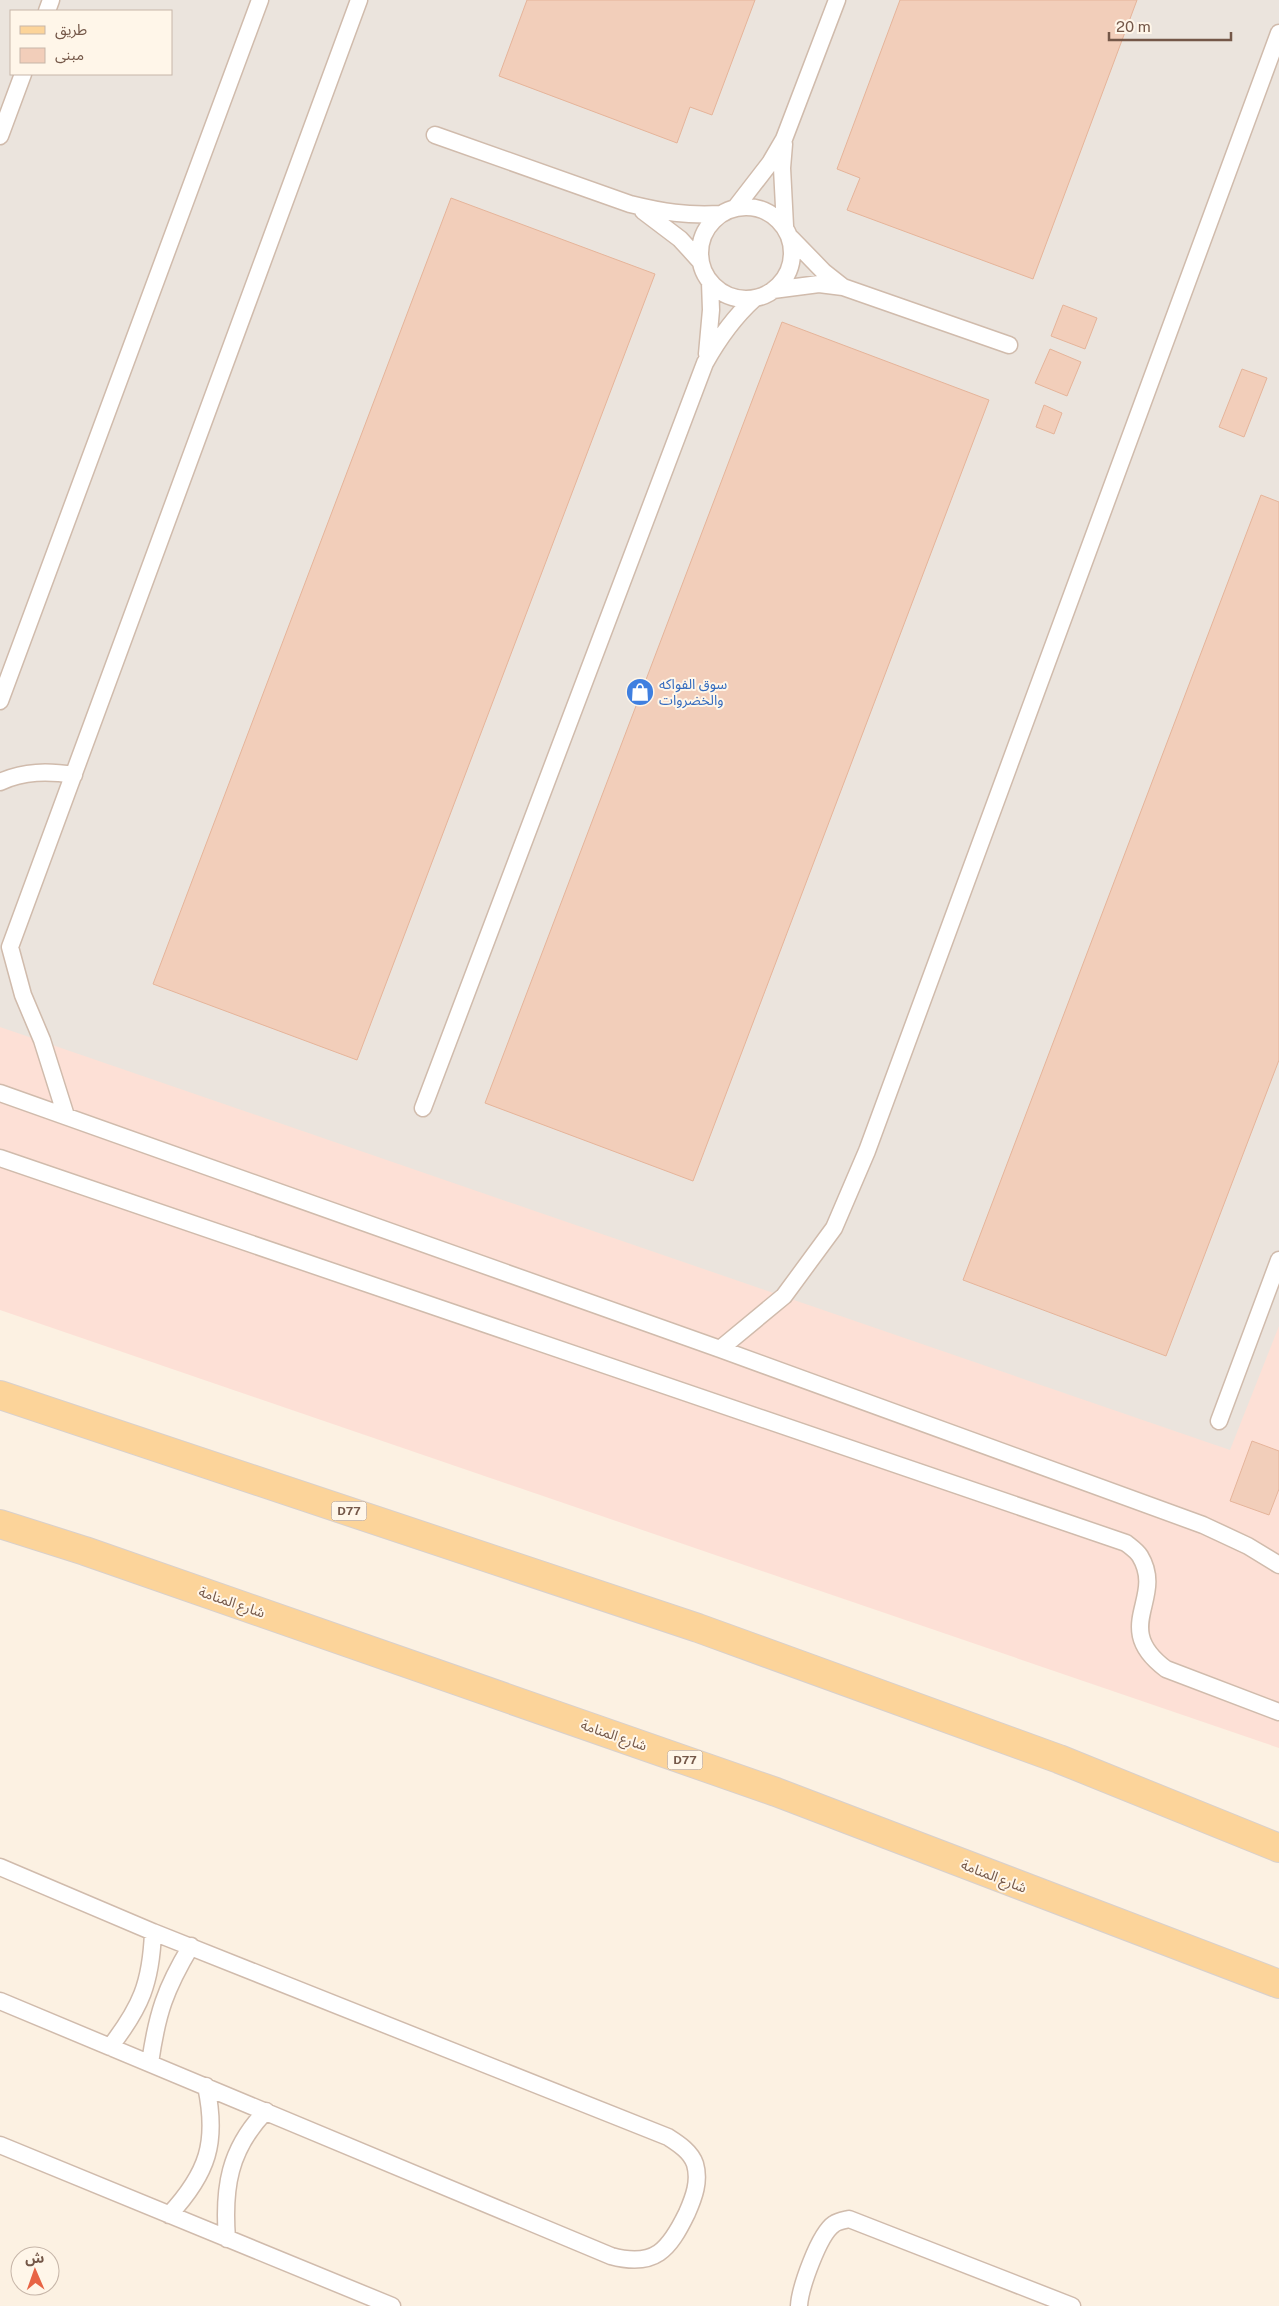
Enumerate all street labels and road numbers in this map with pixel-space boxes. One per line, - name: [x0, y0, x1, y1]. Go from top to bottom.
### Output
- road number: D77: [332, 1502, 366, 1520]
- street label: شارع المنامة: [196, 1583, 267, 1624]
- street label: شارع المنامة: [578, 1716, 649, 1757]
- road number: D77: [668, 1750, 702, 1770]
- street label: شارع المنامة: [958, 1856, 1029, 1899]

